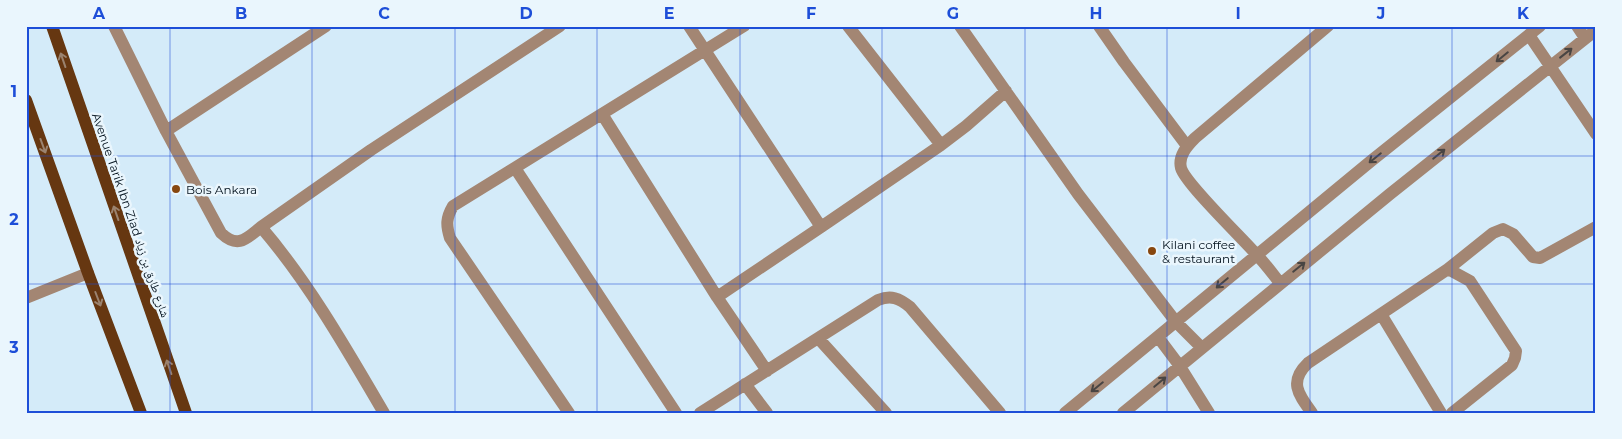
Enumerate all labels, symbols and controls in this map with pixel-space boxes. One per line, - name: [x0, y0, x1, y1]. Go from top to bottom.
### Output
- text: A: [92, 4, 106, 23]
- text: B: [235, 4, 247, 23]
- text: C: [378, 4, 390, 23]
- text: D: [519, 4, 533, 23]
- text: E: [664, 4, 674, 23]
- text: F: [806, 4, 816, 23]
- text: G: [947, 4, 959, 23]
- text: H: [1090, 4, 1102, 23]
- text: I: [1235, 4, 1241, 23]
- text: J: [1376, 4, 1385, 23]
- text: K: [1517, 4, 1530, 23]
- one-way arrow: [1559, 48, 1573, 58]
- one-way arrow: [1496, 51, 1509, 62]
- one-way arrow: [58, 52, 67, 68]
- text: 1: [11, 82, 17, 101]
- street label: Avenue Tarik Ibn Ziad شارع طارق بن زياد: [88, 111, 173, 320]
- one-way arrow: [39, 138, 48, 154]
- one-way arrow: [1432, 149, 1445, 160]
- one-way arrow: [1368, 153, 1382, 163]
- place label: Bois Ankara: [186, 182, 257, 197]
- marker: Bois Ankara: [170, 183, 182, 195]
- one-way arrow: [111, 206, 120, 221]
- text: 2: [9, 210, 19, 229]
- place label: Kilani coffee & restaurant: [1162, 237, 1235, 266]
- marker: Kilani coffee & restaurant: [1146, 245, 1158, 257]
- one-way arrow: [1292, 262, 1305, 273]
- one-way arrow: [1216, 278, 1229, 289]
- one-way arrow: [93, 291, 103, 306]
- text: 3: [8, 338, 19, 357]
- one-way arrow: [164, 359, 174, 375]
- one-way arrow: [1153, 376, 1166, 387]
- one-way arrow: [1091, 381, 1104, 392]

